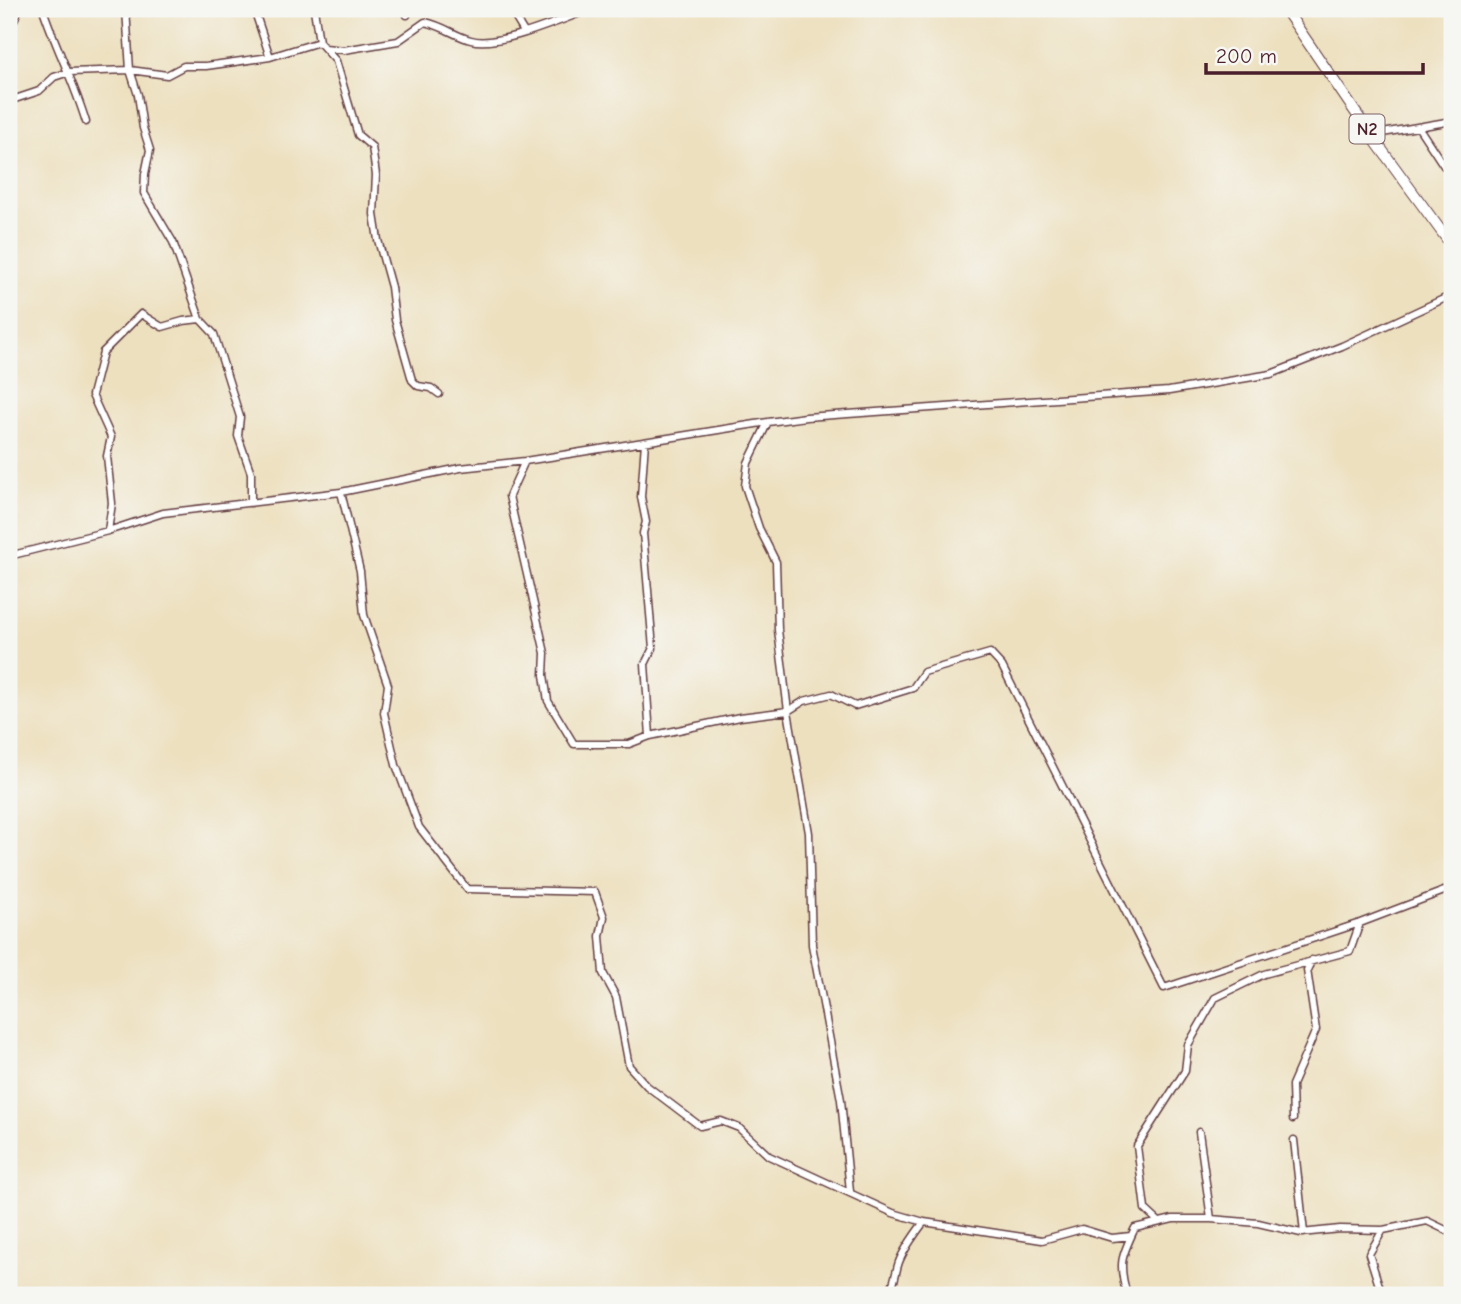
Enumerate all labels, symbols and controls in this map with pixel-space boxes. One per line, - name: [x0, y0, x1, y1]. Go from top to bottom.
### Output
- scale bar: [1206, 32, 1422, 76]
- text: 200 m: [1216, 44, 1277, 68]
- road number: N2: [1350, 114, 1384, 144]

